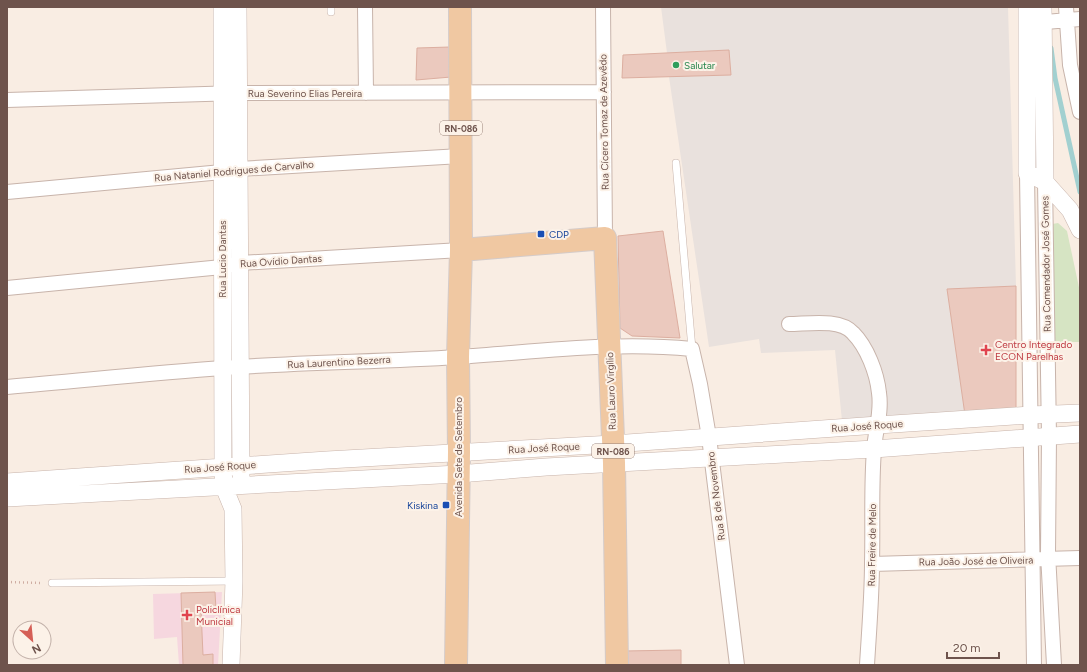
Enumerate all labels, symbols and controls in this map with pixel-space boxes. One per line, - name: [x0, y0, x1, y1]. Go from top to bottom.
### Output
- street label: Rua Cícero Tomaz de Azevêdo: [596, 54, 612, 190]
- place label: Salutar: [684, 59, 716, 72]
- marker: Salutar: [671, 60, 681, 70]
- street label: Rua Severino Elias Pereira: [248, 87, 362, 100]
- road number: RN-086: [440, 121, 482, 135]
- street label: Rua Nataniel Rodrigues de Carvalho: [154, 158, 314, 184]
- street label: Rua Comendador José Gomes: [1038, 196, 1054, 332]
- street label: Rua Lucio Dantas: [216, 220, 229, 298]
- place label: CDP: [549, 228, 569, 241]
- marker: CDP: [536, 229, 546, 239]
- street label: Rua Ovídio Dantas: [240, 252, 323, 270]
- place label: Centro Integrado ECON Parelhas: [995, 338, 1072, 363]
- marker: Centro Integrado ECON Parelhas: [980, 344, 992, 356]
- street label: Rua Lauro Virgílio: [603, 352, 619, 430]
- street label: Rua Laurentino Bezerra: [287, 353, 391, 371]
- street label: Avenida Sete de Setembro: [452, 397, 465, 517]
- street label: Rua José Roque: [831, 417, 904, 435]
- street label: Rua José Roque: [508, 440, 581, 456]
- road number: RN-086: [592, 444, 634, 458]
- street label: Rua 8 de Novembro: [704, 451, 728, 541]
- street label: Rua José Roque: [184, 458, 257, 476]
- place label: Kiskina: [407, 499, 438, 512]
- marker: Kiskina: [441, 500, 451, 510]
- street label: Rua Freire de Melo: [865, 503, 879, 587]
- street label: Rua João José de Oliveira: [919, 554, 1033, 568]
- place label: Policlínica Municial: [196, 603, 240, 628]
- marker: Policlínica Municial: [181, 609, 193, 621]
- north arrow: [12, 620, 52, 660]
- scale bar: [947, 634, 999, 660]
- text: N: [30, 641, 43, 656]
- text: 20 m: [953, 641, 981, 655]

